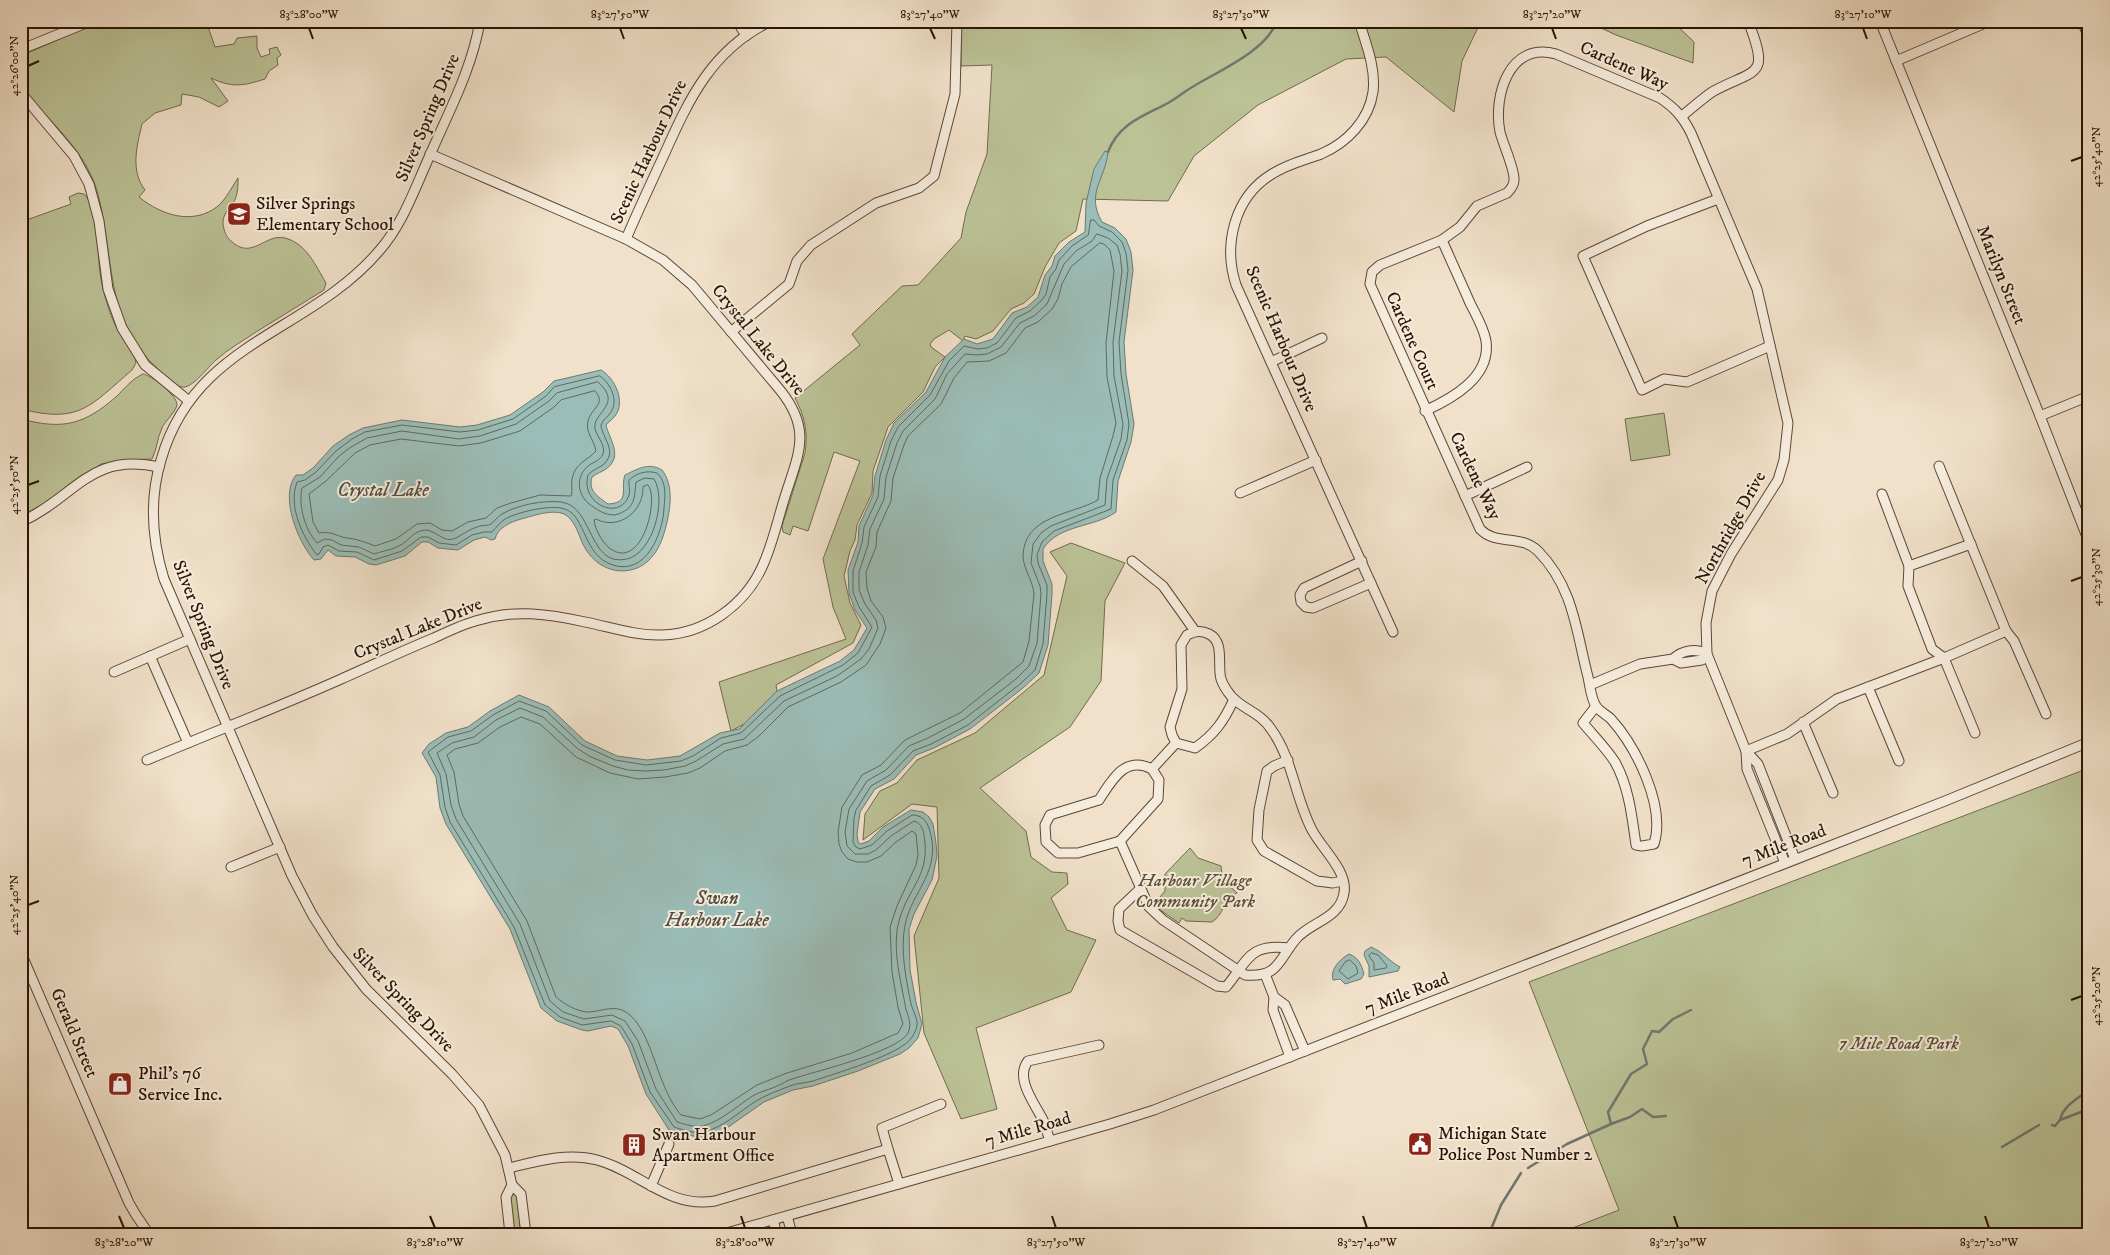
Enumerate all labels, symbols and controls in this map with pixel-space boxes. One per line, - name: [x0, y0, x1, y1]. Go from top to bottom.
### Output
- text: 83°28'00"W: [279, 7, 340, 22]
- text: 83°27'50"W: [591, 7, 650, 22]
- text: 83°27'40"W: [900, 7, 961, 22]
- text: 83°27'30"W: [1212, 7, 1271, 22]
- text: 83°27'20"W: [1523, 7, 1582, 22]
- text: 83°27'10"W: [1834, 7, 1893, 22]
- text: 42°26'00"N: [7, 36, 22, 96]
- street label: Cardene Way: [1576, 37, 1672, 96]
- street label: Silver Spring Drive: [391, 51, 465, 185]
- street label: Scenic Harbour Drive: [606, 77, 692, 227]
- text: 42°25'40"N: [2089, 127, 2104, 187]
- place label: Silver Springs Elementary School: [256, 193, 394, 236]
- school or university icon: Silver Springs Elementary School: [226, 201, 252, 227]
- street label: Marilyn Street: [1971, 222, 2031, 328]
- street label: Scenic Harbour Drive: [1240, 263, 1322, 415]
- street label: Crystal Lake Drive: [706, 280, 810, 400]
- street label: Cardene Court: [1381, 288, 1444, 394]
- street label: Cardene Way: [1444, 429, 1506, 524]
- text: 42°25'50"N: [7, 455, 22, 515]
- street label: Northridge Drive: [1691, 468, 1771, 588]
- water label: Crystal Lake: [337, 479, 429, 502]
- text: 42°25'30"N: [2089, 548, 2104, 606]
- street label: Silver Spring Drive: [167, 557, 239, 693]
- street label: Crystal Lake Drive: [351, 593, 485, 665]
- street label: 7 Mile Road: [1739, 820, 1829, 872]
- park label: Harbour Village Community Park: [1135, 870, 1256, 913]
- text: 42°25'40"N: [7, 875, 22, 935]
- water label: Swan Harbour Lake: [664, 887, 769, 932]
- street label: Silver Spring Drive: [347, 943, 459, 1057]
- text: 42°25'20"N: [2089, 966, 2104, 1026]
- street label: 7 Mile Road: [1362, 968, 1452, 1020]
- street label: Gerald Street: [45, 985, 103, 1081]
- park label: 7 Mile Road Park: [1839, 1033, 1959, 1055]
- place label: Phil's 76 Service Inc.: [138, 1063, 222, 1106]
- shop icon: Phil's 76 Service Inc.: [107, 1071, 133, 1097]
- street label: 7 Mile Road: [982, 1107, 1074, 1153]
- place label: Michigan State Police Post Number 2: [1438, 1123, 1592, 1166]
- place label: Swan Harbour Apartment Office: [652, 1124, 774, 1167]
- public building icon: Michigan State Police Post Number 2: [1407, 1131, 1433, 1157]
- building icon: Swan Harbour Apartment Office: [621, 1132, 647, 1158]
- text: 83°28'20"W: [95, 1235, 154, 1250]
- text: 83°28'10"W: [406, 1235, 465, 1250]
- text: 83°28'00"W: [715, 1235, 776, 1250]
- text: 83°27'50"W: [1027, 1235, 1086, 1250]
- text: 83°27'40"W: [1337, 1235, 1398, 1250]
- text: 83°27'30"W: [1649, 1235, 1708, 1250]
- text: 83°27'20"W: [1960, 1235, 2019, 1250]

